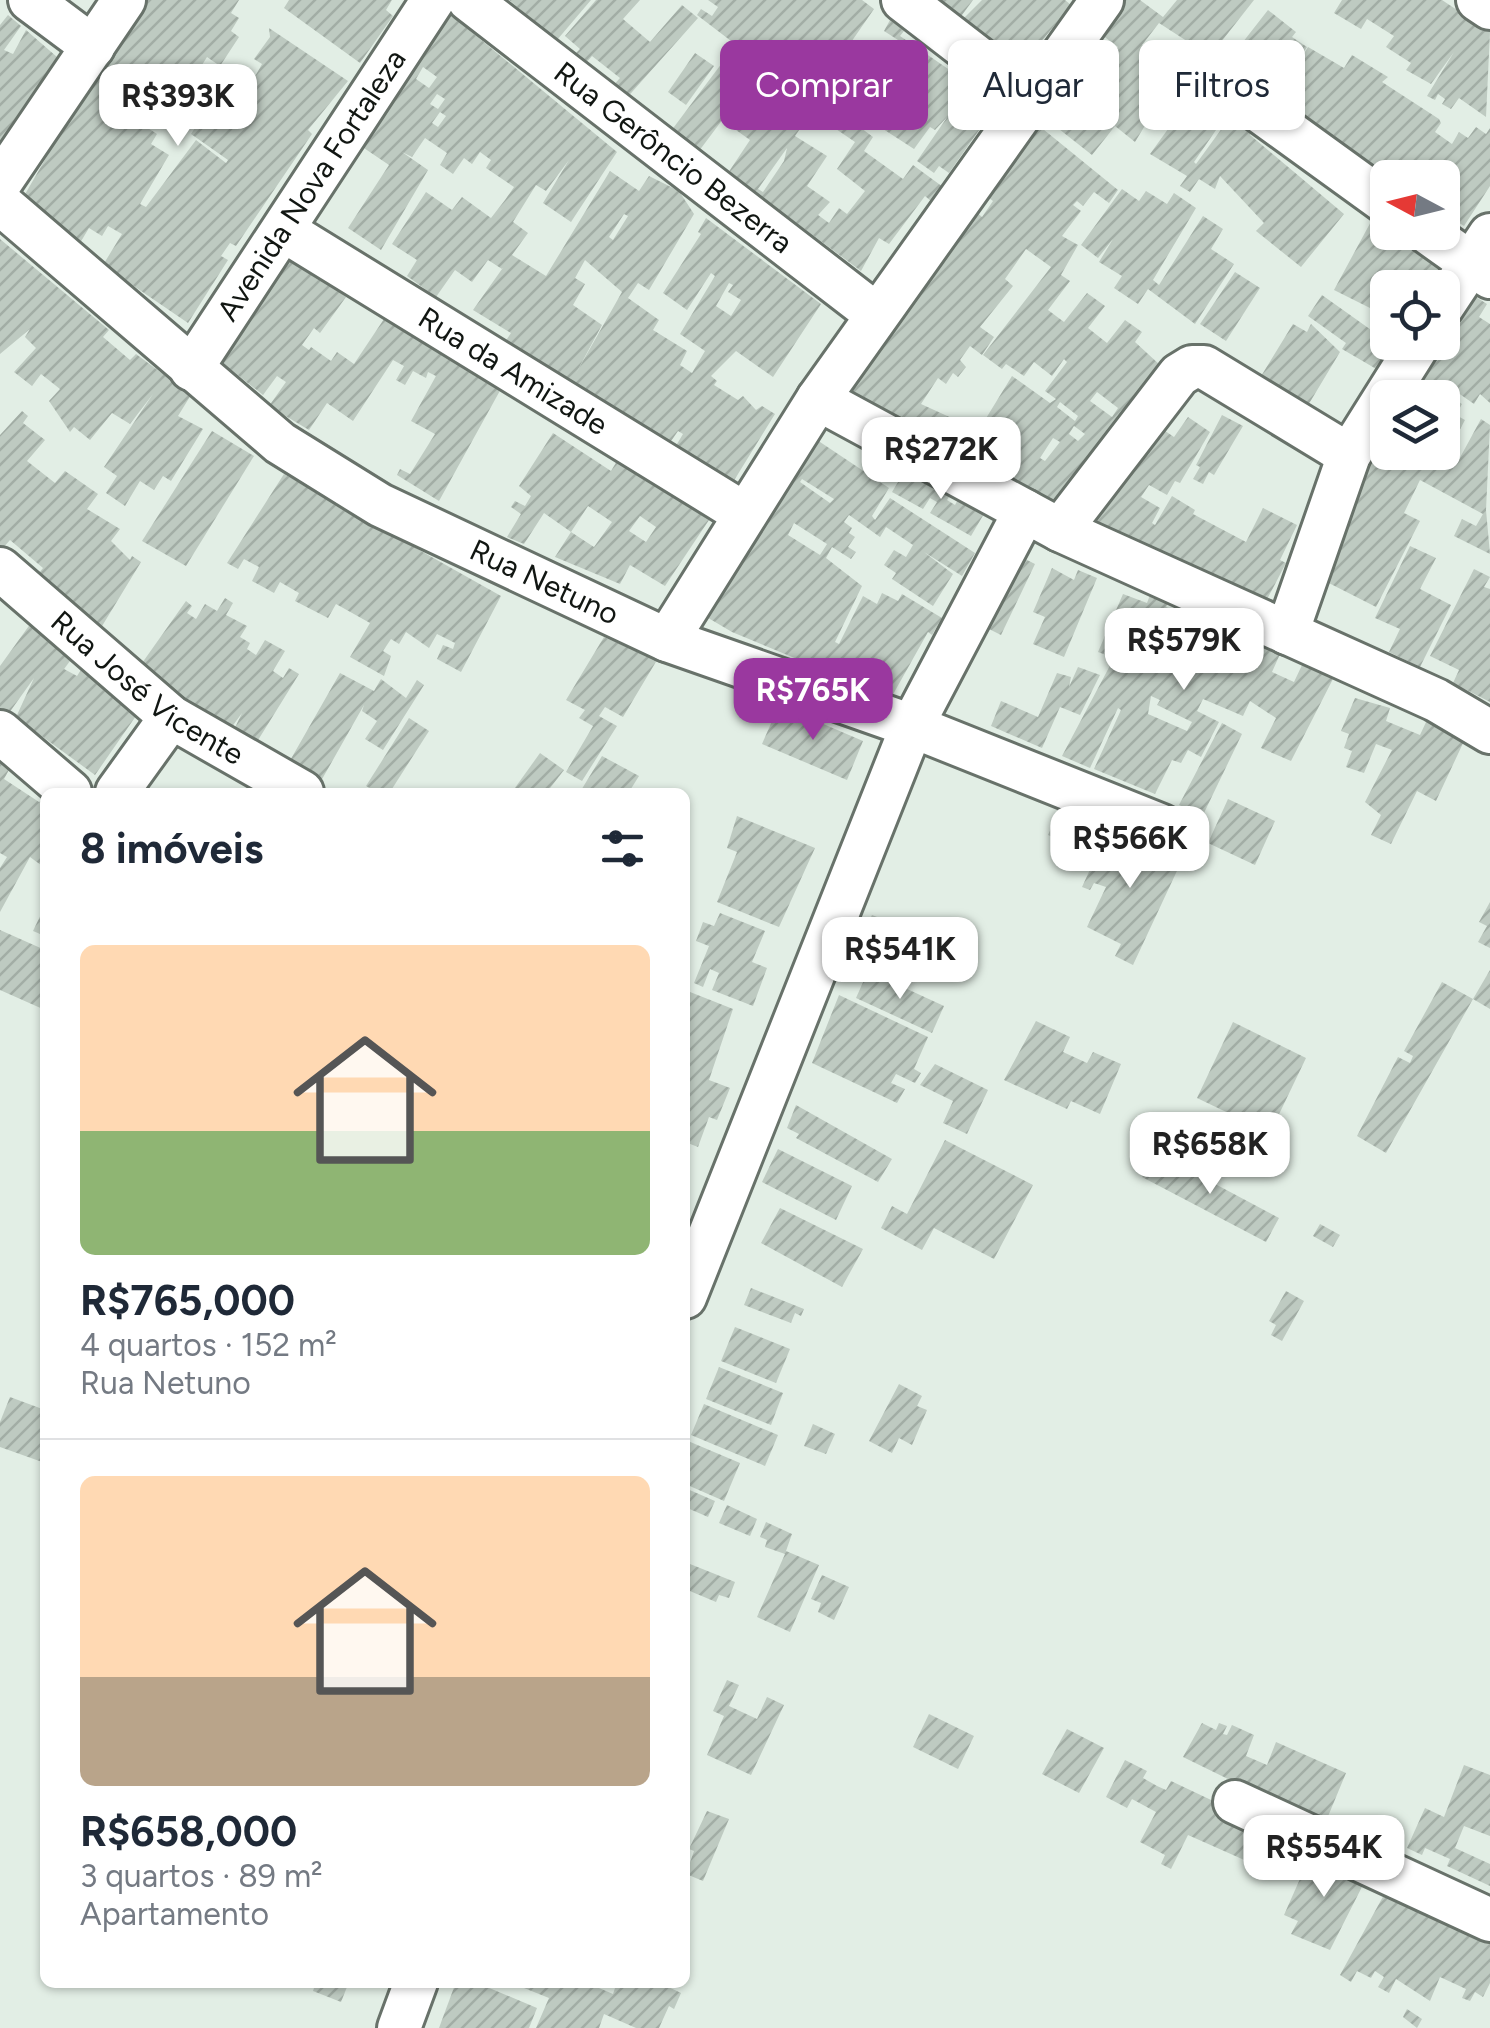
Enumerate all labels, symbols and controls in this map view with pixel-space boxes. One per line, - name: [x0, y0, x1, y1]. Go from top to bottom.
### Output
- chip: Comprar: [720, 40, 928, 130]
- chip: Alugar: [948, 40, 1119, 130]
- chip: Filtros: [1139, 40, 1305, 130]
- street label: Avenida Nova Fortaleza: [209, 42, 414, 328]
- street label: Rua Gerôncio Bezerra: [547, 54, 800, 261]
- pin: R$393K: [97, 64, 259, 149]
- text: R$393K: [121, 77, 235, 115]
- north arrow: [1370, 160, 1460, 250]
- map controls: [1370, 160, 1460, 470]
- button: locate: [1370, 270, 1460, 360]
- street label: Rua da Amizade: [412, 299, 615, 443]
- button: layers: [1370, 380, 1460, 470]
- pin: R$272K: [860, 417, 1022, 502]
- text: R$272K: [884, 430, 998, 468]
- street label: Rua Netuno: [464, 531, 625, 633]
- street label: Rua José Vicente: [44, 602, 250, 773]
- pin: R$579K: [1103, 608, 1265, 693]
- text: R$579K: [1127, 621, 1241, 659]
- pin: R$765K: [732, 658, 894, 743]
- text: R$765K: [756, 671, 870, 709]
- pin: R$566K: [1049, 806, 1211, 891]
- text: R$566K: [1072, 819, 1188, 857]
- icon: filters: [595, 821, 650, 876]
- text: 8 imóveis: [80, 823, 263, 874]
- pin: R$541K: [819, 917, 981, 1002]
- text: R$541K: [844, 930, 956, 968]
- icon: home: [275, 1010, 455, 1190]
- pin: R$658K: [1129, 1112, 1291, 1197]
- text: R$658K: [1152, 1125, 1268, 1163]
- text: R$765,000: [80, 1275, 295, 1326]
- text: 4 quartos · 152 m²: [80, 1326, 337, 1364]
- text: Rua Netuno: [80, 1364, 251, 1402]
- icon: home: [275, 1541, 455, 1721]
- text: R$658,000: [80, 1806, 297, 1857]
- pin: R$554K: [1243, 1815, 1405, 1900]
- text: R$554K: [1265, 1828, 1383, 1866]
- text: 3 quartos · 89 m²: [80, 1857, 323, 1895]
- text: Apartamento: [80, 1895, 269, 1933]

